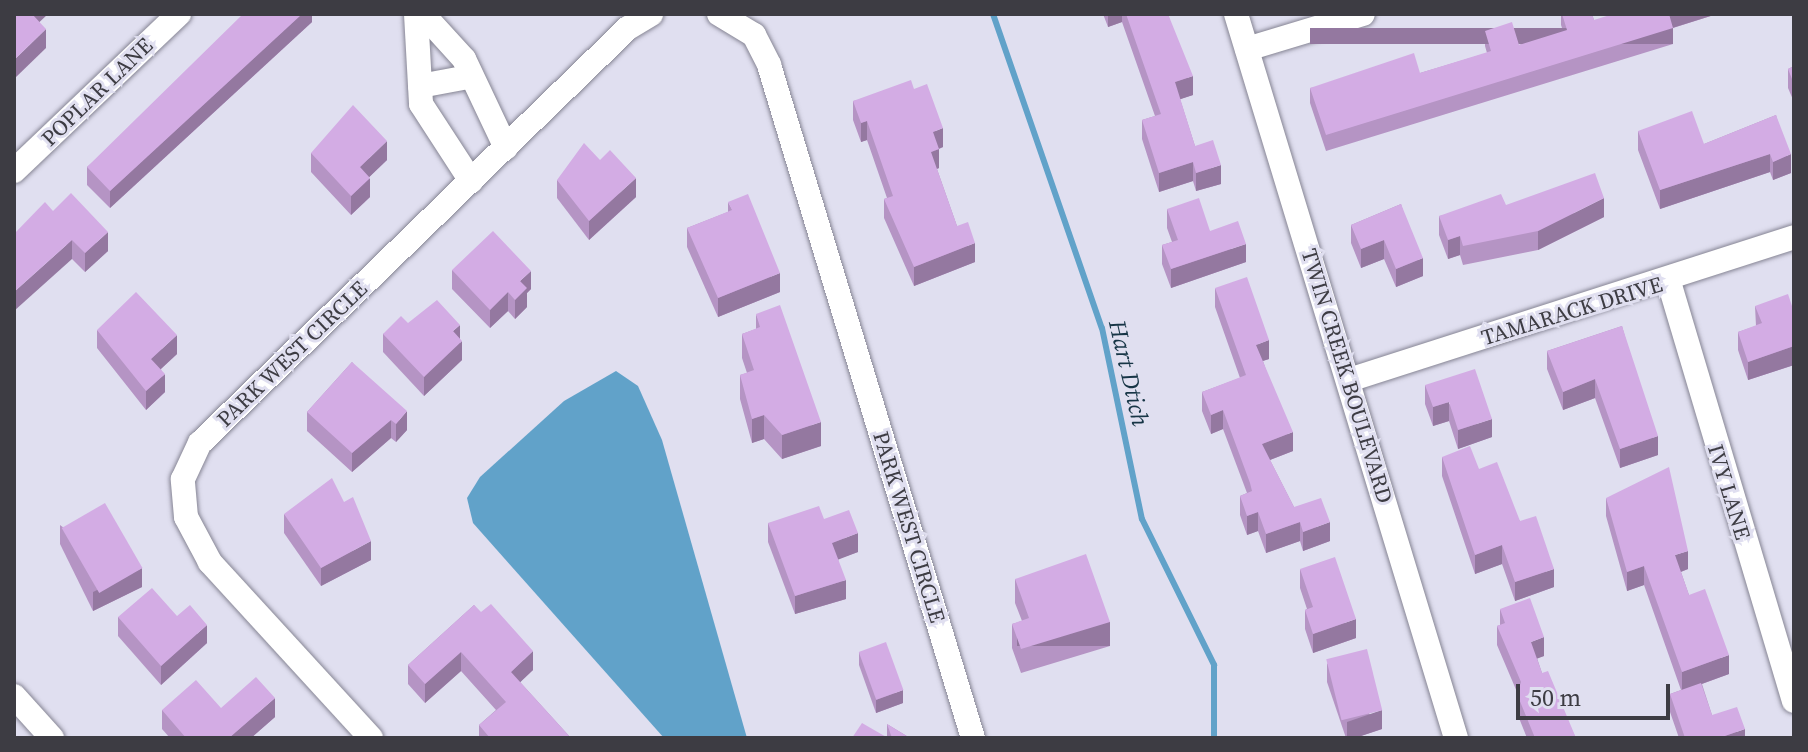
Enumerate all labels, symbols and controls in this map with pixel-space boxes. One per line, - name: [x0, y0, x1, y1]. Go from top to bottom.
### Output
- street label: POPLAR LANE: [36, 32, 158, 152]
- street label: TWIN CREEK BOULEVARD: [1296, 245, 1398, 507]
- street label: TAMARACK DRIVE: [1478, 271, 1666, 351]
- street label: PARK WEST CIRCLE: [211, 275, 373, 433]
- water label: Hart Dtich: [1103, 317, 1155, 429]
- street label: PARK WEST CIRCLE: [867, 428, 951, 626]
- street label: IVY LANE: [1702, 441, 1756, 543]
- scale bar: [1520, 668, 1674, 718]
- text: 50 m: [1530, 681, 1581, 714]

